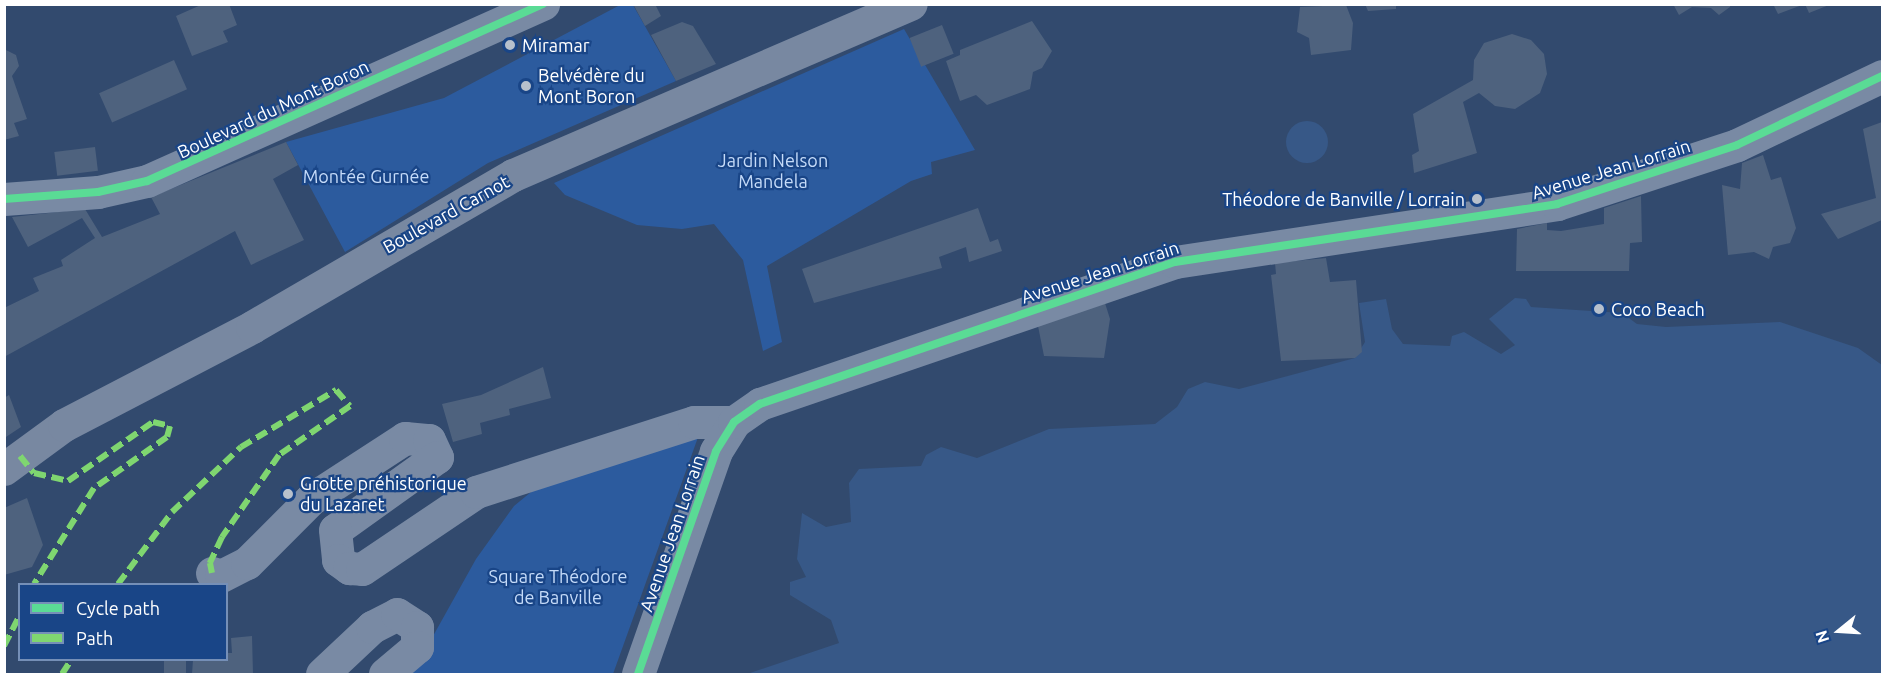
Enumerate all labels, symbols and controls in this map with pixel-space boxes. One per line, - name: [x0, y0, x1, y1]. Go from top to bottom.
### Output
- place label: Miramar: [522, 34, 590, 56]
- marker: Miramar: [503, 38, 517, 52]
- street label: Boulevard du Mont Boron: [174, 55, 372, 163]
- place label: Belvédère du Mont Boron: [538, 65, 645, 107]
- marker: Belvédère du Mont Boron: [519, 79, 533, 93]
- street label: Avenue Jean Lorrain: [1529, 135, 1693, 203]
- park label: Jardin Nelson Mandela: [718, 150, 828, 192]
- park label: Montée Gurnée: [303, 165, 429, 187]
- street label: Boulevard Carnot: [379, 170, 513, 258]
- place label: Théodore de Banville / Lorrain: [1222, 188, 1465, 210]
- marker: Théodore de Banville / Lorrain: [1470, 192, 1484, 206]
- street label: Avenue Jean Lorrain: [1018, 236, 1182, 308]
- place label: Coco Beach: [1611, 298, 1705, 320]
- marker: Coco Beach: [1592, 302, 1606, 316]
- street label: Avenue Jean Lorrain: [635, 452, 709, 614]
- place label: Grotte préhistorique du Lazaret: [300, 473, 467, 516]
- marker: Grotte préhistorique du Lazaret: [281, 487, 295, 501]
- park label: Square Théodore de Banville: [489, 566, 627, 608]
- legend: [18, 583, 228, 661]
- text: Cycle path: [76, 598, 160, 618]
- north arrow: [1809, 601, 1869, 661]
- text: Path: [76, 628, 113, 648]
- text: N: [1811, 628, 1832, 645]

